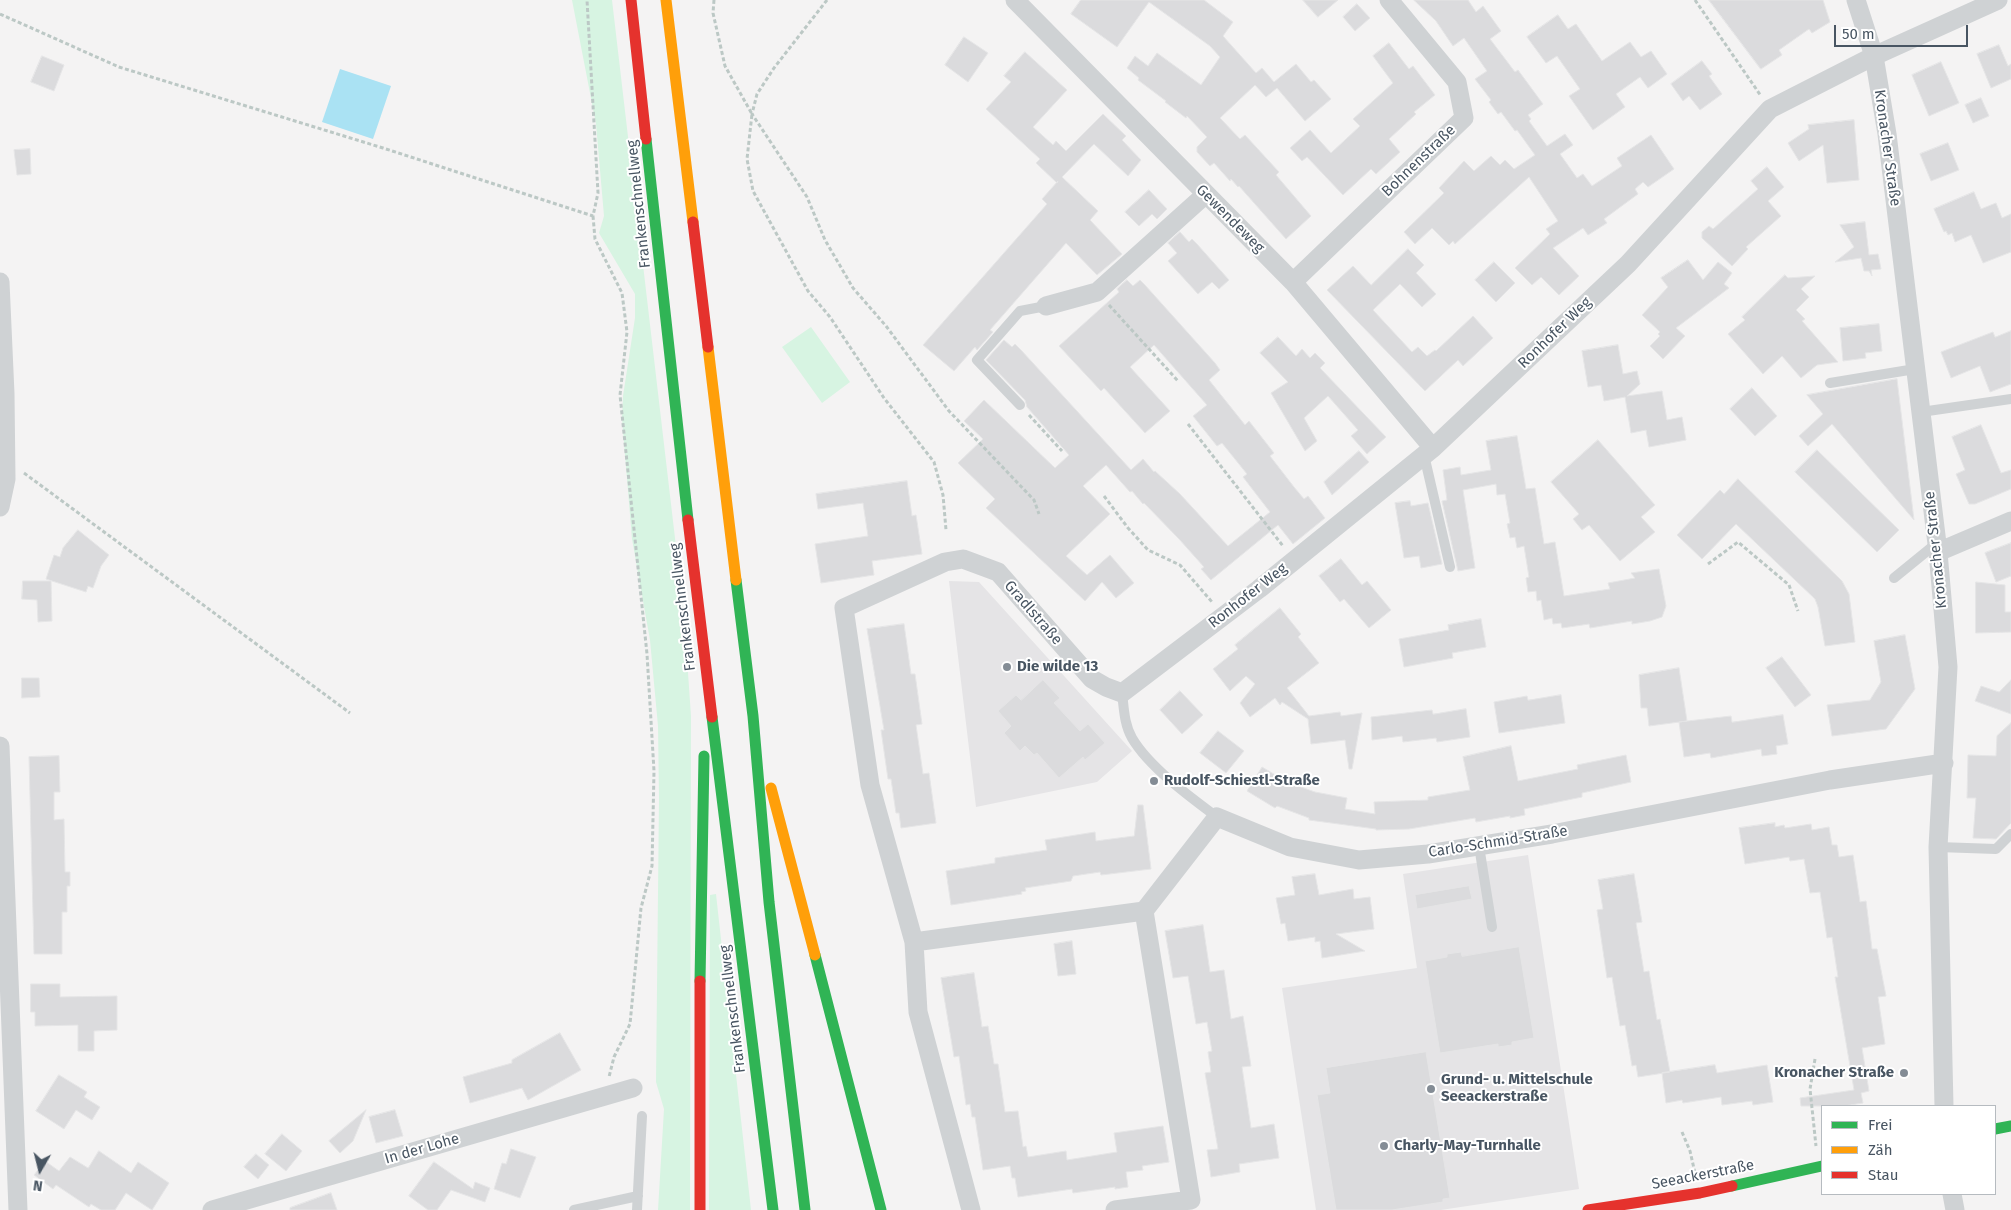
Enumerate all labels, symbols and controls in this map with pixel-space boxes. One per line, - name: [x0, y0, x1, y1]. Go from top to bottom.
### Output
- scale bar: [1836, 15, 1970, 47]
- text: 50 m: [1842, 25, 1875, 43]
- street label: Kronacher Straße: [1870, 88, 1904, 208]
- street label: Bohnenstraße: [1378, 121, 1460, 201]
- street label: Frankenschnellweg: [623, 139, 655, 269]
- street label: Gewendeweg: [1192, 181, 1268, 257]
- street label: Ronhofer Weg: [1515, 294, 1595, 372]
- street label: Kronacher Straße: [1921, 490, 1951, 610]
- street label: Frankenschnellweg: [666, 542, 700, 672]
- street label: Ronhofer Weg: [1205, 560, 1291, 632]
- street label: Gradlstraße: [1000, 577, 1066, 649]
- place label: Die wilde 13: [1017, 658, 1098, 676]
- marker: Die wilde 13: [1001, 661, 1013, 673]
- place label: Rudolf-Schiestl-Straße: [1164, 772, 1320, 790]
- marker: Rudolf-Schiestl-Straße: [1148, 775, 1160, 787]
- street label: Carlo-Schmid-Straße: [1427, 822, 1569, 862]
- street label: Frankenschnellweg: [716, 944, 750, 1074]
- place label: Kronacher Straße: [1774, 1064, 1894, 1082]
- marker: Kronacher Straße: [1898, 1067, 1910, 1079]
- place label: Grund- u. Mittelschule Seeackerstraße: [1441, 1071, 1593, 1106]
- marker: Grund- u. Mittelschule Seeackerstraße: [1425, 1083, 1437, 1095]
- legend: [1821, 1105, 1996, 1195]
- text: Frei: [1868, 1116, 1893, 1134]
- street label: In der Lohe: [383, 1130, 461, 1168]
- place label: Charly-May-Turnhalle: [1394, 1137, 1541, 1155]
- marker: Charly-May-Turnhalle: [1378, 1140, 1390, 1152]
- text: Zäh: [1868, 1141, 1893, 1159]
- north arrow: [15, 1145, 65, 1195]
- street label: Seeackerstraße: [1650, 1156, 1756, 1194]
- text: Stau: [1868, 1166, 1898, 1184]
- text: N: [32, 1176, 44, 1194]

